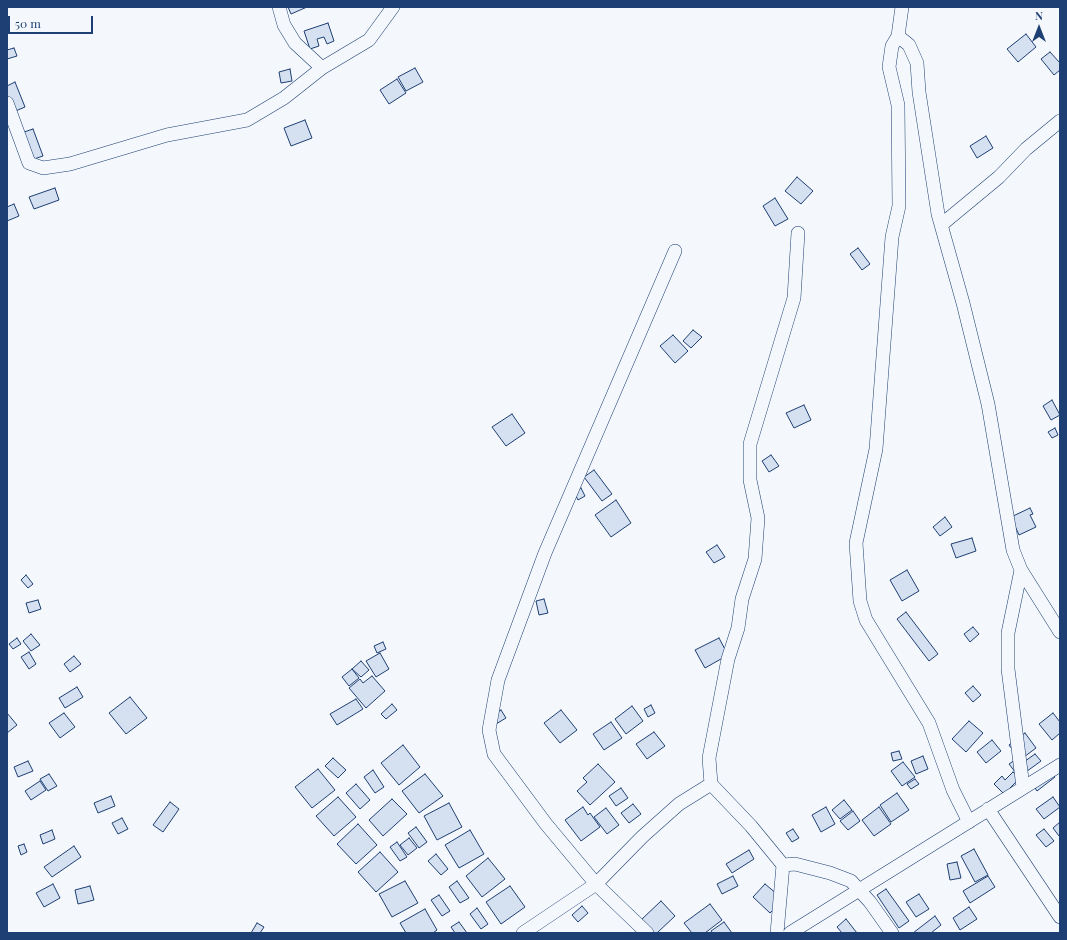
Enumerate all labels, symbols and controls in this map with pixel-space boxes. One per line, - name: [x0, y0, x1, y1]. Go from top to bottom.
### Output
- scale bar: [10, 8, 95, 34]
- north arrow: [1019, 8, 1059, 48]
- text: N: [1035, 8, 1043, 23]
- text: 50 m: [15, 15, 41, 31]

